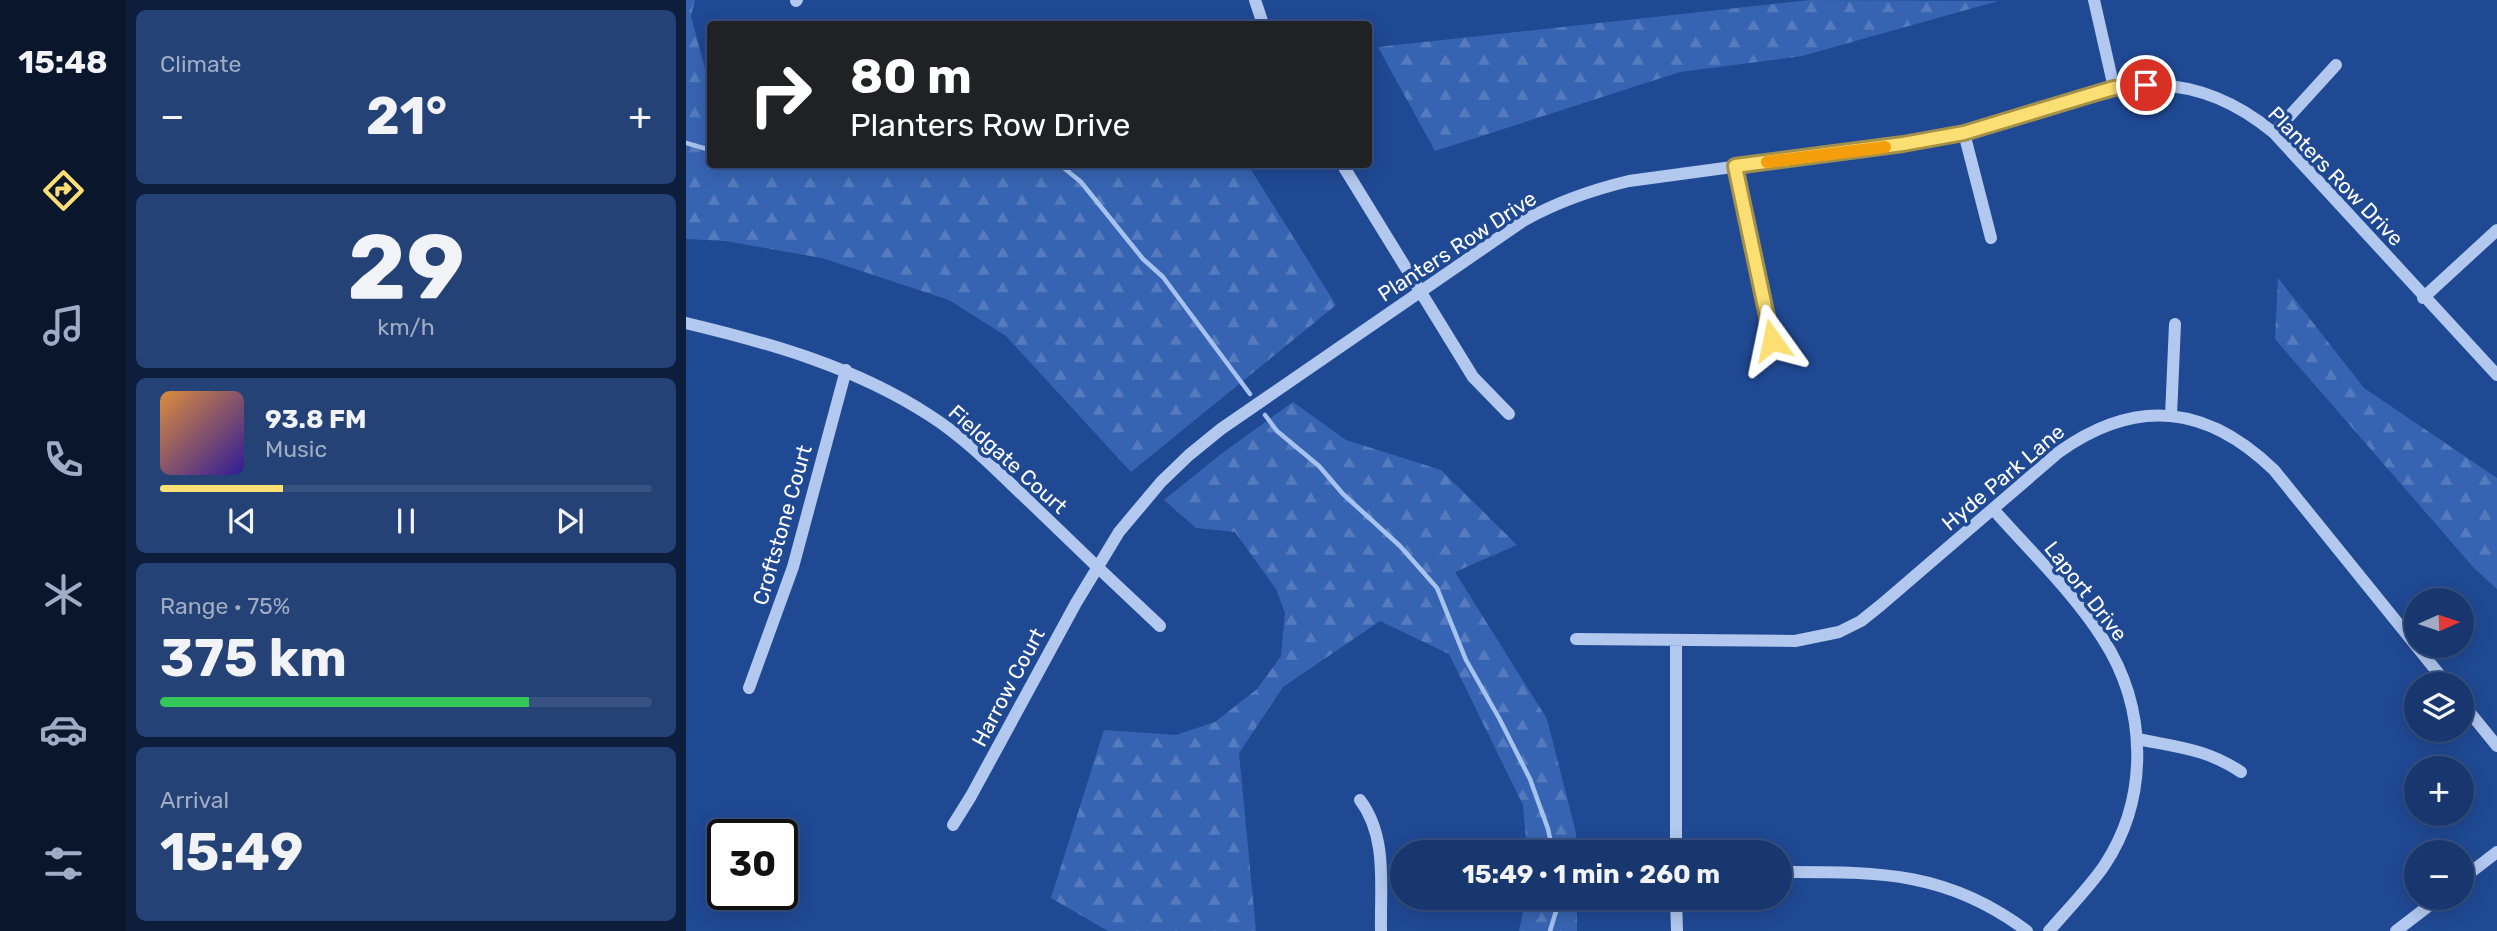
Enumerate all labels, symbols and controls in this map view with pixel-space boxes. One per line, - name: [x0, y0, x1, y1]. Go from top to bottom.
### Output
- text: 15:48: [18, 43, 108, 81]
- text: 80 m: [850, 47, 972, 105]
- icon: right: [735, 49, 826, 140]
- text: Climate: [160, 50, 241, 78]
- pin: [2116, 55, 2176, 115]
- icon: arrive: [2127, 66, 2165, 104]
- text: 21°: [366, 85, 447, 147]
- text: −: [160, 93, 185, 139]
- text: +: [628, 93, 652, 139]
- street label: Planters Row Drive: [2263, 101, 2409, 251]
- text: Planters Row Drive: [850, 106, 1130, 144]
- icon: directions: [39, 166, 88, 215]
- street label: Planters Row Drive: [1373, 185, 1541, 307]
- text: 29: [347, 213, 465, 321]
- icon: music: [39, 301, 88, 350]
- position arrow: [1735, 303, 1809, 377]
- text: km/h: [377, 313, 435, 341]
- street label: Fieldgate Court: [944, 399, 1072, 519]
- text: 93.8 FM: [265, 404, 367, 435]
- street label: Hyde Park Lane: [1937, 419, 2069, 535]
- icon: phone: [39, 435, 88, 484]
- text: Music: [265, 435, 327, 463]
- street label: Croftstone Court: [747, 442, 817, 608]
- icon: previous: [223, 502, 261, 540]
- icon: pause: [387, 502, 425, 540]
- icon: next: [551, 502, 589, 540]
- street label: Laport Drive: [2039, 536, 2133, 646]
- icon: climate: [39, 570, 88, 619]
- north arrow: [2404, 588, 2474, 658]
- map controls: [2404, 588, 2474, 910]
- text: Range · 75%: [160, 592, 290, 620]
- street label: Harrow Court: [966, 624, 1050, 750]
- text: 375 km: [160, 627, 347, 689]
- button: layers: [2404, 672, 2474, 742]
- icon: car: [39, 705, 88, 754]
- button: +: [2404, 756, 2474, 826]
- text: Arrival: [160, 786, 229, 814]
- speed limit sign: 30: [707, 819, 798, 910]
- text: 15:49: [160, 821, 303, 883]
- icon: filters: [39, 839, 88, 888]
- button: −: [2404, 840, 2474, 910]
- text: 15:49 · 1 min · 260 m: [1462, 859, 1720, 890]

